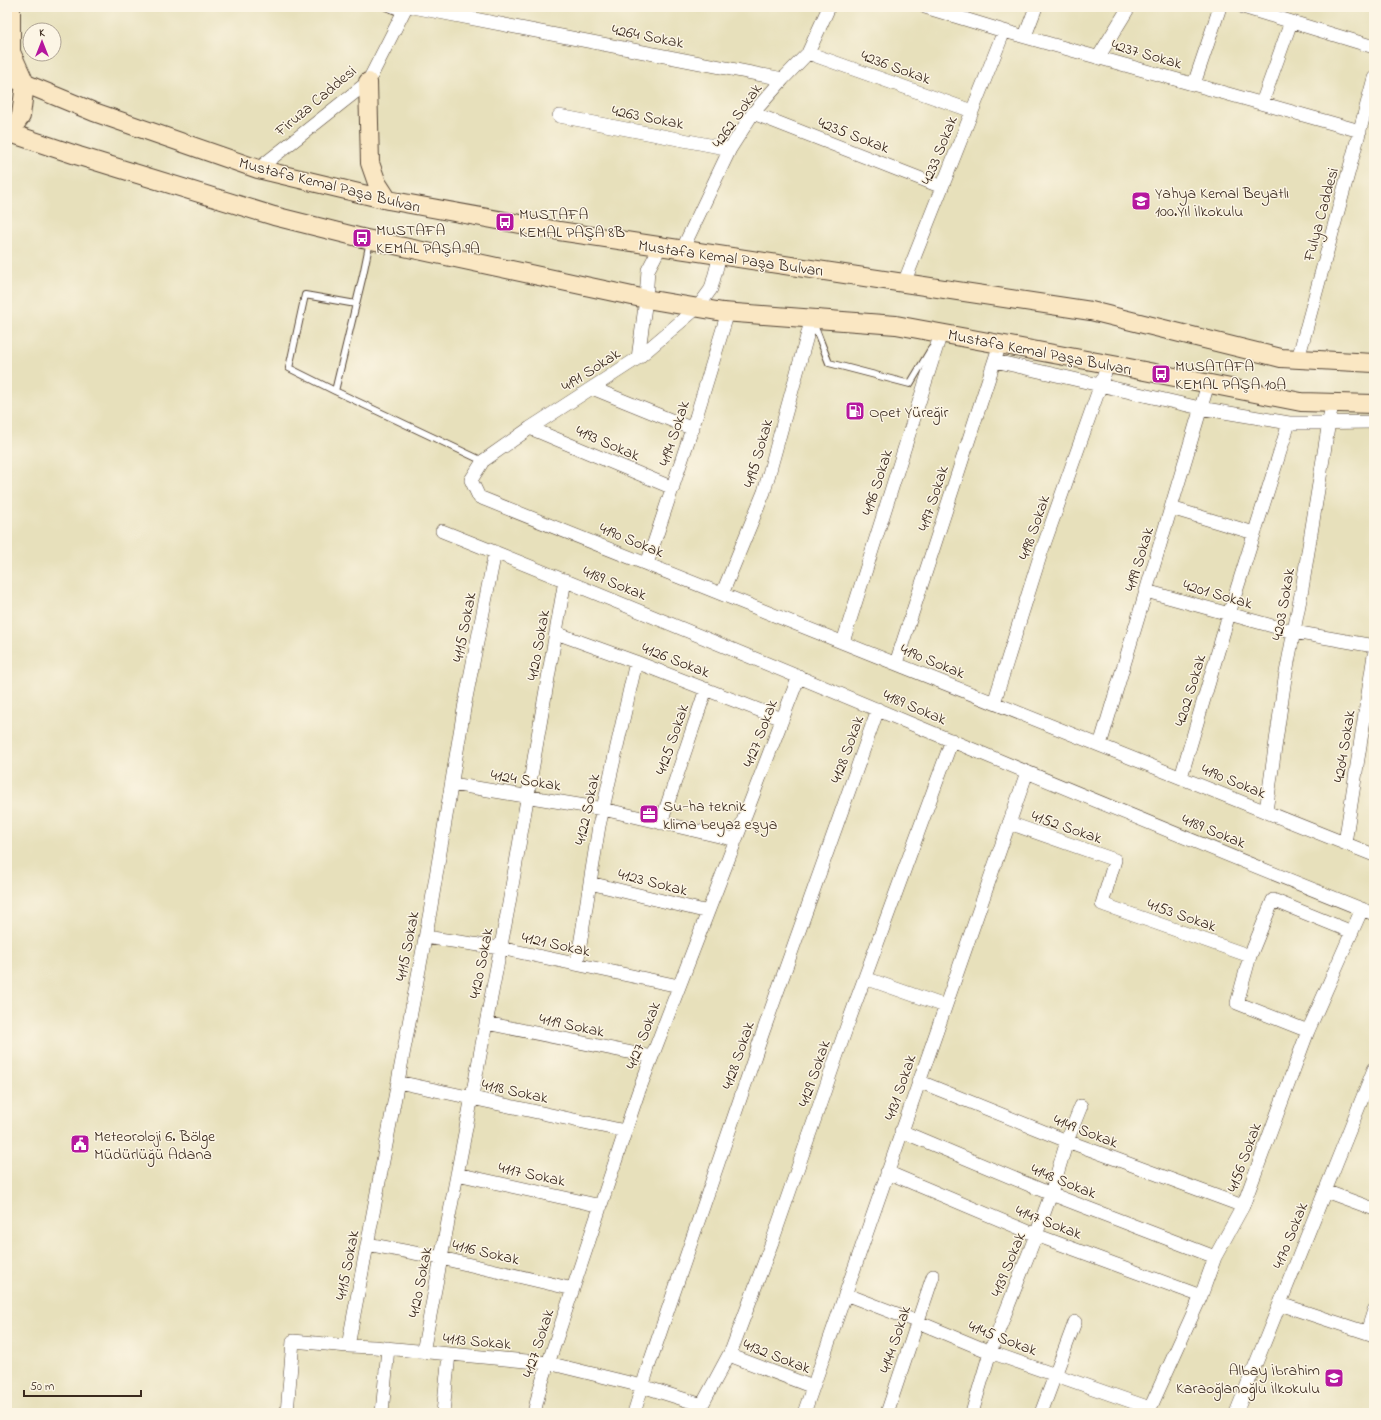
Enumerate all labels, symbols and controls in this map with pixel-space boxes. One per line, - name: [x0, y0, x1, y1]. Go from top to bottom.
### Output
- street label: 4264 Sokak: [610, 18, 687, 56]
- north arrow: [22, 22, 62, 62]
- text: K: [39, 25, 45, 41]
- street label: 4237 Sokak: [1108, 33, 1186, 77]
- street label: 4236 Sokak: [857, 44, 935, 92]
- street label: Firuza Caddesi: [269, 60, 362, 144]
- street label: 4262 Sokak: [706, 78, 769, 153]
- street label: 4263 Sokak: [610, 99, 687, 137]
- street label: 4235 Sokak: [814, 111, 894, 161]
- street label: 4233 Sokak: [915, 112, 965, 189]
- street label: Mustafa Kemal Paşa Bulvarı: [236, 152, 423, 220]
- street label: Fulya Caddesi: [1298, 165, 1346, 265]
- place label: Yahya Kemal Beyatlı 100.Yıl İlkokulu: [1155, 182, 1289, 224]
- school or university icon: Yahya Kemal Beyatlı 100.Yıl İlkokulu: [1130, 190, 1152, 212]
- place label: MUSTAFA KEMAL PAŞA 8B: [519, 203, 625, 245]
- bus stop icon: MUSTAFA KEMAL PAŞA 8B: [494, 211, 516, 233]
- place label: MUSTAFA KEMAL PAŞA 9A: [376, 219, 480, 261]
- bus stop icon: MUSTAFA KEMAL PAŞA 9A: [351, 227, 373, 249]
- street label: Mustafa Kemal Paşa Bulvarı: [637, 234, 825, 284]
- street label: Mustafa Kemal Paşa Bulvarı: [946, 323, 1134, 383]
- street label: 4191 Sokak: [557, 342, 626, 399]
- place label: MUSATAFA KEMAL PAŞA 10A: [1175, 355, 1286, 397]
- bus stop icon: MUSATAFA KEMAL PAŞA 10A: [1150, 363, 1172, 385]
- street label: 4194 Sokak: [653, 397, 697, 470]
- fuel station icon: Opet Yüreğir: [844, 400, 866, 422]
- place label: Opet Yüreğir: [869, 401, 948, 425]
- street label: 4195 Sokak: [738, 415, 780, 491]
- street label: 4193 Sokak: [571, 420, 644, 469]
- street label: 4196 Sokak: [856, 445, 900, 519]
- street label: 4197 Sokak: [912, 462, 956, 535]
- street label: 4198 Sokak: [1013, 491, 1058, 563]
- street label: 4190 Sokak: [595, 517, 668, 565]
- street label: 4199 Sokak: [1119, 524, 1161, 595]
- street label: 4189 Sokak: [579, 560, 651, 608]
- street label: 4203 Sokak: [1266, 565, 1302, 642]
- street label: 4201 Sokak: [1180, 574, 1256, 617]
- street label: 4115 Sokak: [446, 589, 484, 664]
- street label: 4120 Sokak: [521, 607, 557, 683]
- street label: 4126 Sokak: [638, 637, 714, 685]
- street label: 4190 Sokak: [896, 638, 969, 686]
- street label: 4202 Sokak: [1169, 651, 1214, 730]
- street label: 4189 Sokak: [879, 684, 951, 732]
- street label: 4127 Sokak: [737, 695, 785, 771]
- street label: 4125 Sokak: [650, 700, 697, 778]
- street label: 4204 Sokak: [1327, 708, 1363, 784]
- street label: 4128 Sokak: [825, 712, 872, 787]
- street label: 4190 Sokak: [1197, 758, 1270, 806]
- street label: 4124 Sokak: [489, 764, 564, 799]
- street label: 4122 Sokak: [569, 771, 607, 847]
- place label: Su-ha teknik klima beyaz eşya: [663, 795, 777, 837]
- office icon: Su-ha teknik klima beyaz eşya: [638, 803, 660, 825]
- street label: 4152 Sokak: [1028, 805, 1106, 852]
- street label: 4189 Sokak: [1178, 808, 1250, 856]
- street label: 4123 Sokak: [615, 863, 691, 903]
- street label: 4153 Sokak: [1143, 893, 1220, 939]
- street label: 4115 Sokak: [389, 908, 427, 983]
- street label: 4120 Sokak: [463, 925, 501, 1001]
- street label: 4121 Sokak: [519, 926, 593, 964]
- street label: 4127 Sokak: [620, 997, 668, 1073]
- street label: 4119 Sokak: [537, 1007, 607, 1045]
- street label: 4128 Sokak: [716, 1018, 762, 1093]
- street label: 4129 Sokak: [792, 1036, 838, 1110]
- street label: 4131 Sokak: [878, 1051, 924, 1124]
- street label: 4118 Sokak: [479, 1073, 551, 1111]
- street label: 4149 Sokak: [1049, 1109, 1122, 1156]
- street label: 4156 Sokak: [1221, 1119, 1269, 1196]
- place label: Meteoroloji 6. Bölge Müdürlüğü Adana: [94, 1125, 216, 1167]
- public building icon: Meteoroloji 6. Bölge Müdürlüğü Adana: [69, 1133, 91, 1155]
- street label: 4117 Sokak: [496, 1156, 568, 1194]
- street label: 4148 Sokak: [1027, 1158, 1101, 1206]
- street label: 4170 Sokak: [1267, 1198, 1315, 1273]
- street label: 4147 Sokak: [1011, 1199, 1086, 1247]
- street label: 4115 Sokak: [329, 1227, 367, 1302]
- street label: 4139 Sokak: [985, 1228, 1033, 1301]
- street label: 4116 Sokak: [449, 1234, 523, 1273]
- street label: 4120 Sokak: [402, 1244, 440, 1320]
- street label: 4144 Sokak: [874, 1302, 918, 1376]
- street label: 4127 Sokak: [517, 1305, 562, 1381]
- street label: 4145 Sokak: [964, 1315, 1041, 1363]
- street label: 4113 Sokak: [442, 1327, 513, 1357]
- street label: 4132 Sokak: [739, 1333, 815, 1381]
- place label: Albay İbrahim Karaoğlanoğlu İlkokulu: [1176, 1359, 1320, 1401]
- school or university icon: Albay İbrahim Karaoğlanoğlu İlkokulu: [1323, 1367, 1345, 1389]
- scale bar: [24, 1372, 141, 1398]
- text: 50 m: [30, 1378, 54, 1396]

